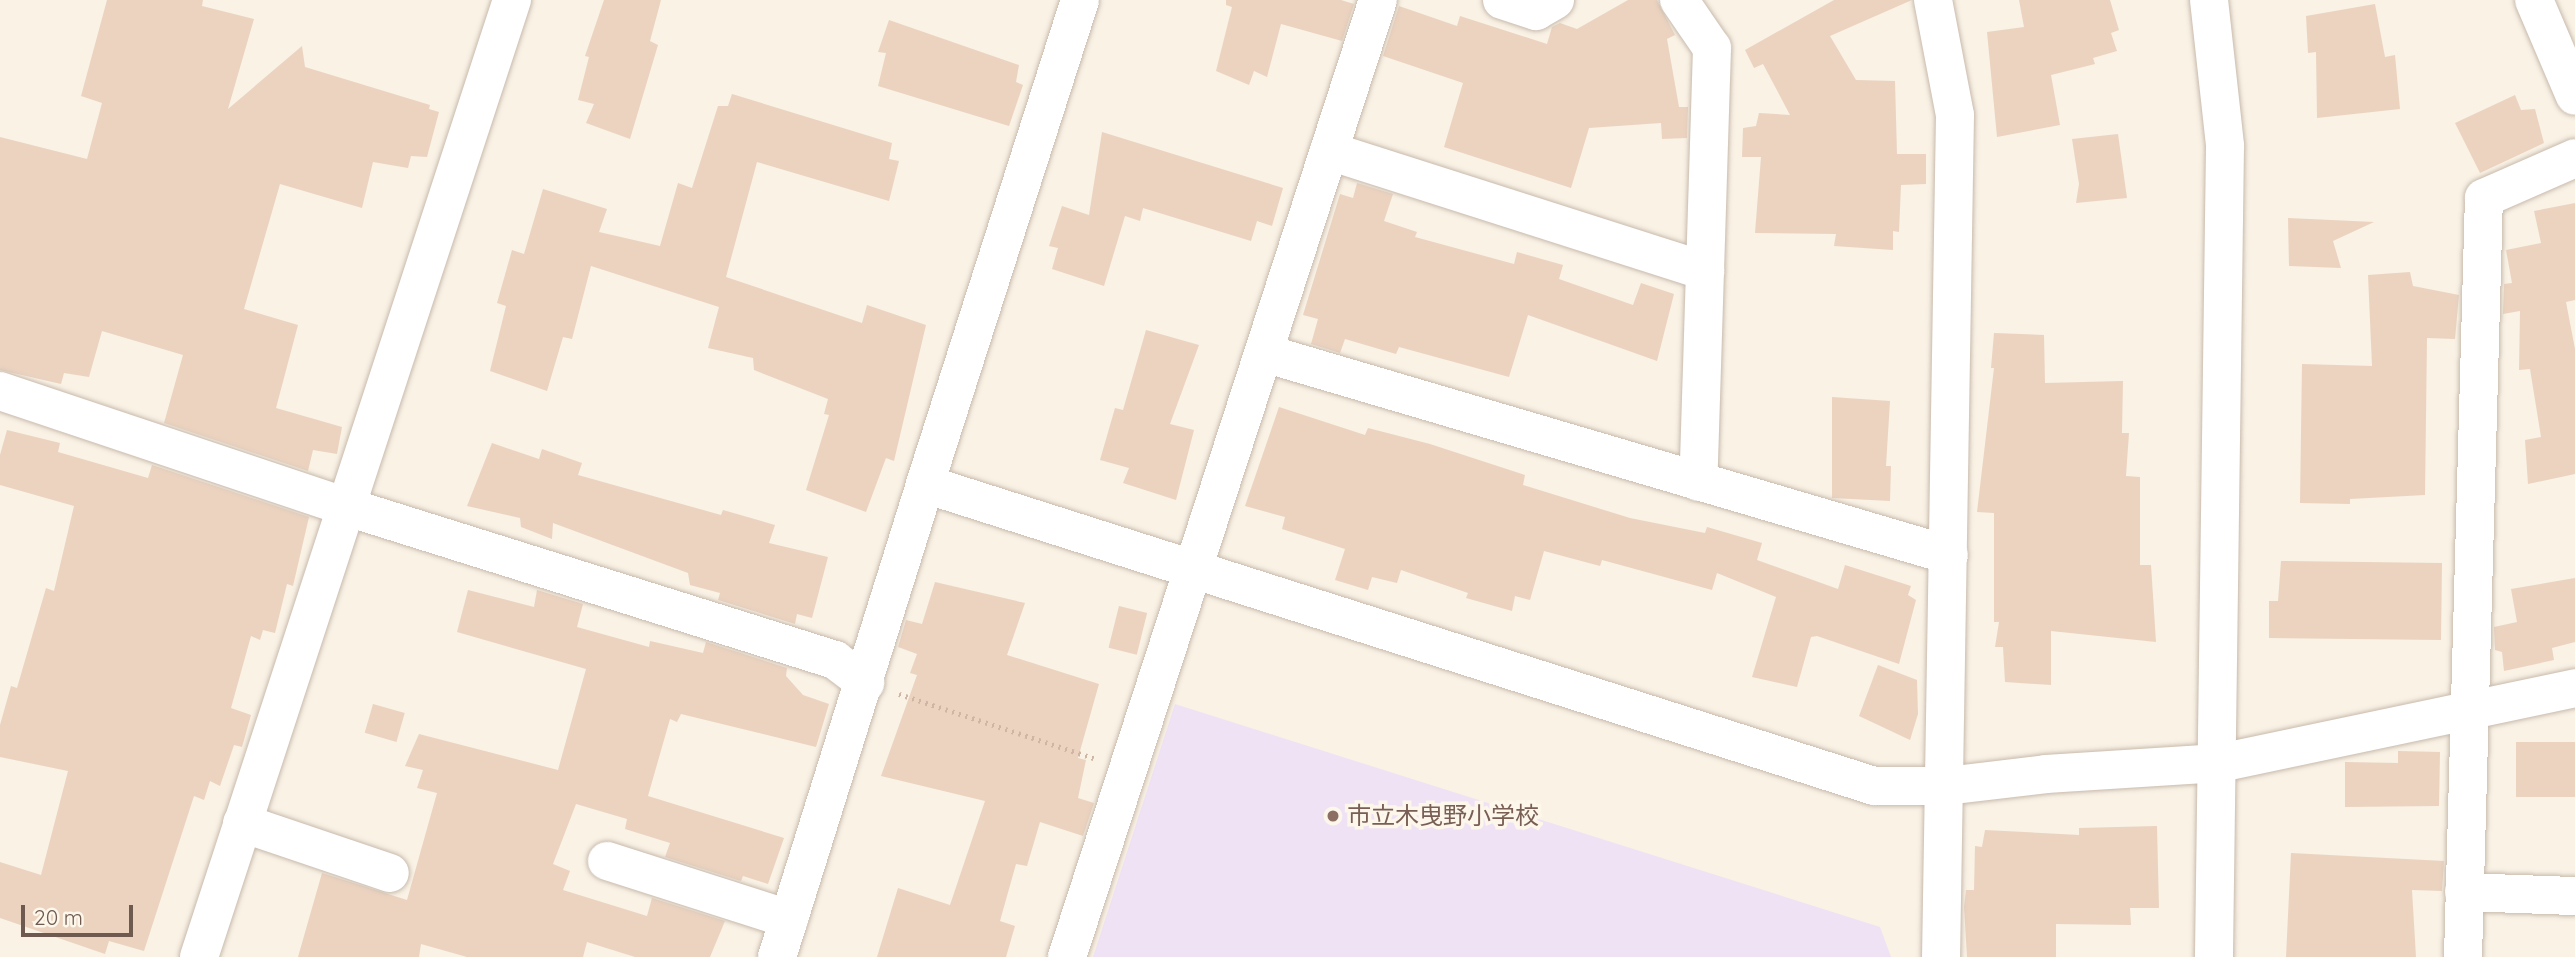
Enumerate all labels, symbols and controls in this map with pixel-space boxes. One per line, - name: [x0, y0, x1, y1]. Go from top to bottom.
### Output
- place label: 市立木曳野小学校: [1347, 802, 1539, 830]
- marker: 市立木曳野小学校: [1325, 808, 1341, 824]
- scale bar: [24, 890, 136, 934]
- text: 20 m: [34, 904, 83, 930]

